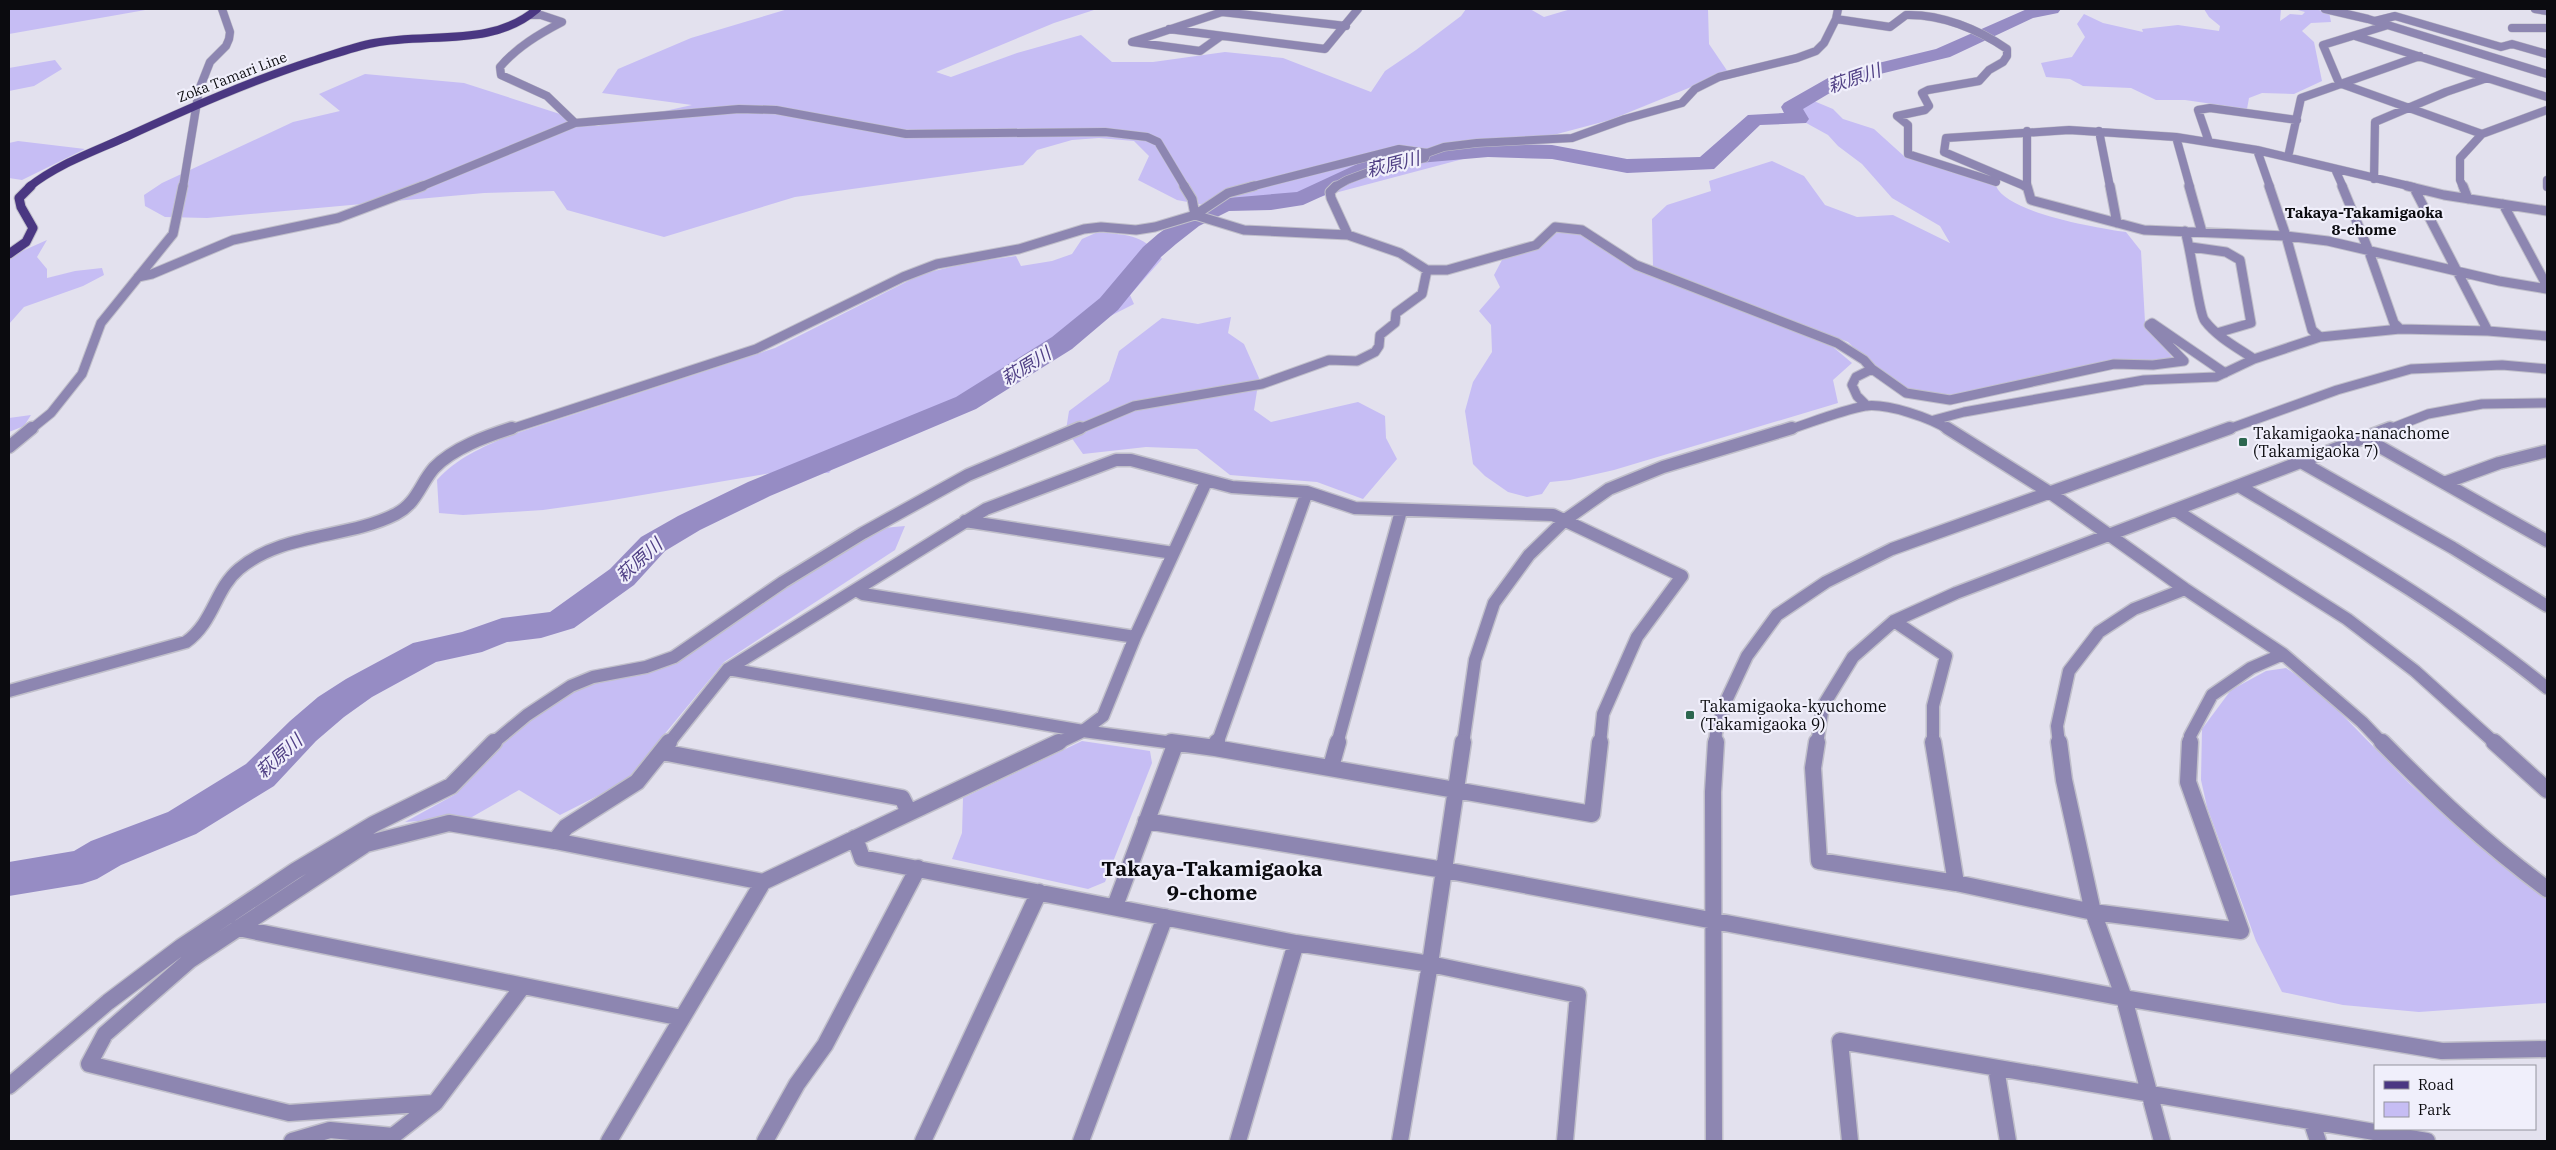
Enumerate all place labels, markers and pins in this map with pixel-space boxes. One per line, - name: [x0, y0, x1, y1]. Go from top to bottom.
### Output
- place label: Takamigaoka-nanachome (Takamigaoka 7): [2253, 423, 2450, 461]
- marker: Takamigaoka-nanachome (Takamigaoka 7): [2237, 436, 2249, 448]
- place label: Takamigaoka-kyuchome (Takamigaoka 9): [1700, 696, 1887, 734]
- marker: Takamigaoka-kyuchome (Takamigaoka 9): [1684, 709, 1696, 721]

